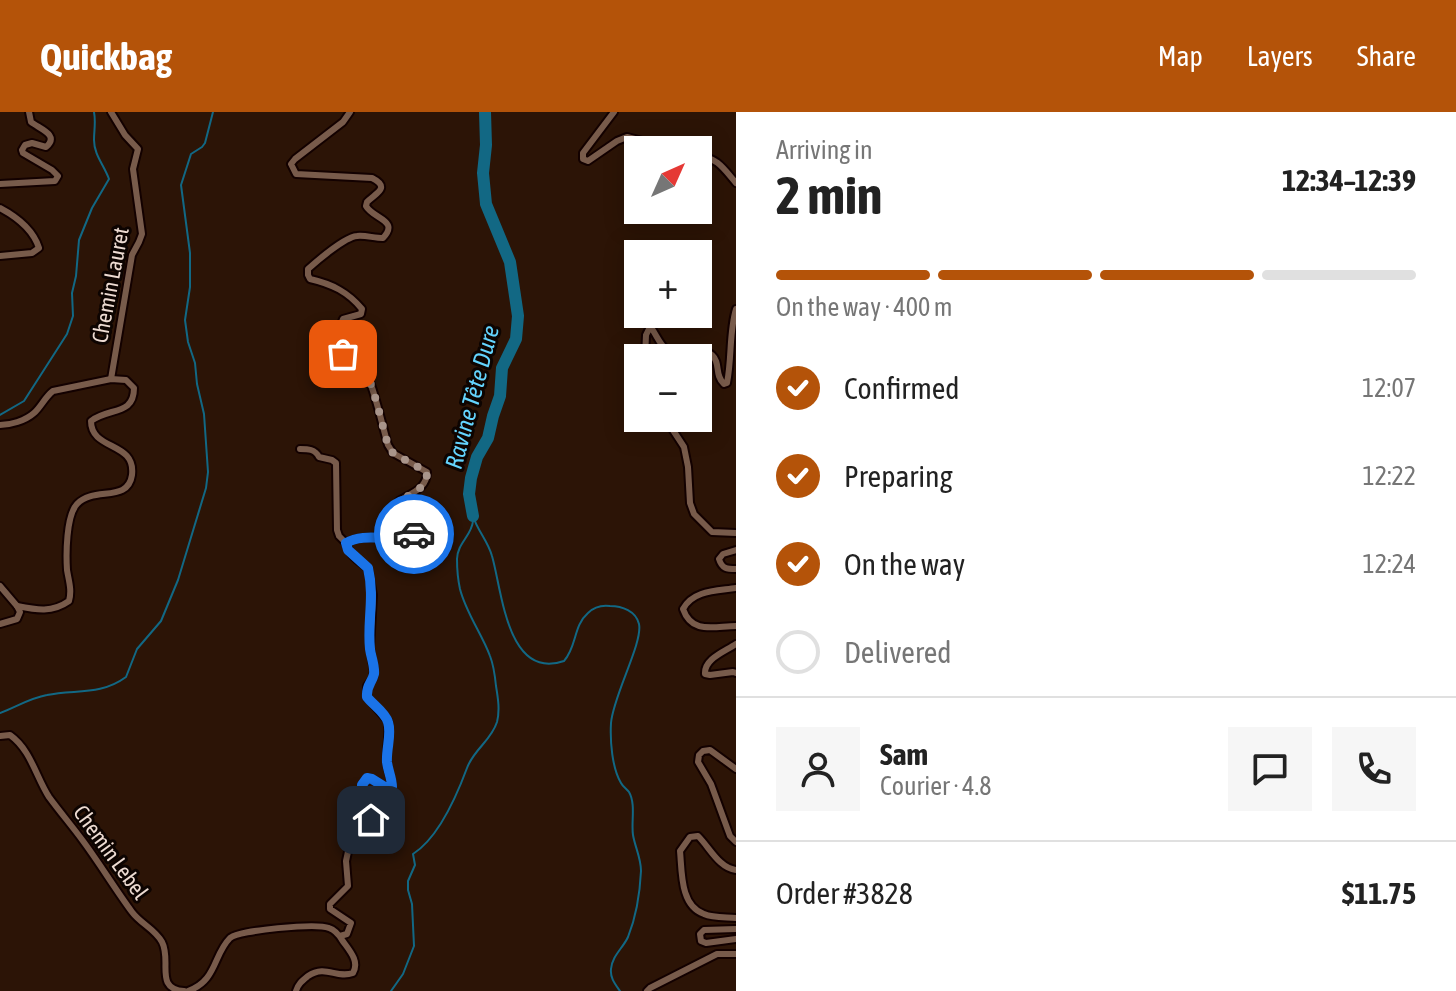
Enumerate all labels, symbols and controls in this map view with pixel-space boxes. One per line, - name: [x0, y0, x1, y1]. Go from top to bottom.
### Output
- text: Quickbag: [40, 35, 172, 78]
- text: Map: [1158, 40, 1203, 72]
- text: Layers: [1247, 40, 1313, 72]
- text: Share: [1357, 40, 1416, 72]
- text: Arriving in: [776, 135, 873, 165]
- north arrow: [624, 136, 712, 224]
- map controls: [624, 136, 712, 432]
- text: 12:34–12:39: [1282, 163, 1416, 197]
- text: 2 min: [776, 165, 882, 225]
- street label: Chemin Lauret: [86, 225, 134, 345]
- button: +: [624, 240, 712, 328]
- text: On the way · 400 m: [776, 292, 953, 322]
- pin: [309, 320, 377, 388]
- water label: Ravine Tête Dure: [440, 322, 504, 472]
- icon: bag: [321, 332, 365, 376]
- button: −: [624, 344, 712, 432]
- icon: check: [776, 366, 820, 410]
- text: Confirmed: [844, 371, 959, 405]
- text: 12:07: [1362, 373, 1416, 403]
- icon: check: [776, 454, 820, 498]
- text: Preparing: [844, 459, 953, 493]
- text: 12:22: [1362, 461, 1416, 491]
- courier: [374, 494, 454, 574]
- icon: car: [392, 512, 436, 556]
- icon: check: [776, 542, 820, 586]
- text: On the way: [844, 547, 965, 581]
- text: 12:24: [1362, 549, 1416, 579]
- text: Delivered: [844, 635, 952, 669]
- button: person: [776, 727, 860, 811]
- button: chat: [1228, 727, 1312, 811]
- button: phone: [1332, 727, 1416, 811]
- text: Sam: [880, 737, 928, 771]
- text: Courier · 4.8: [880, 771, 991, 801]
- pin: [337, 786, 405, 854]
- icon: home: [349, 798, 393, 842]
- street label: Chemin Lebel: [68, 800, 154, 904]
- text: Order #3828: [776, 876, 913, 910]
- text: $11.75: [1342, 876, 1416, 910]

